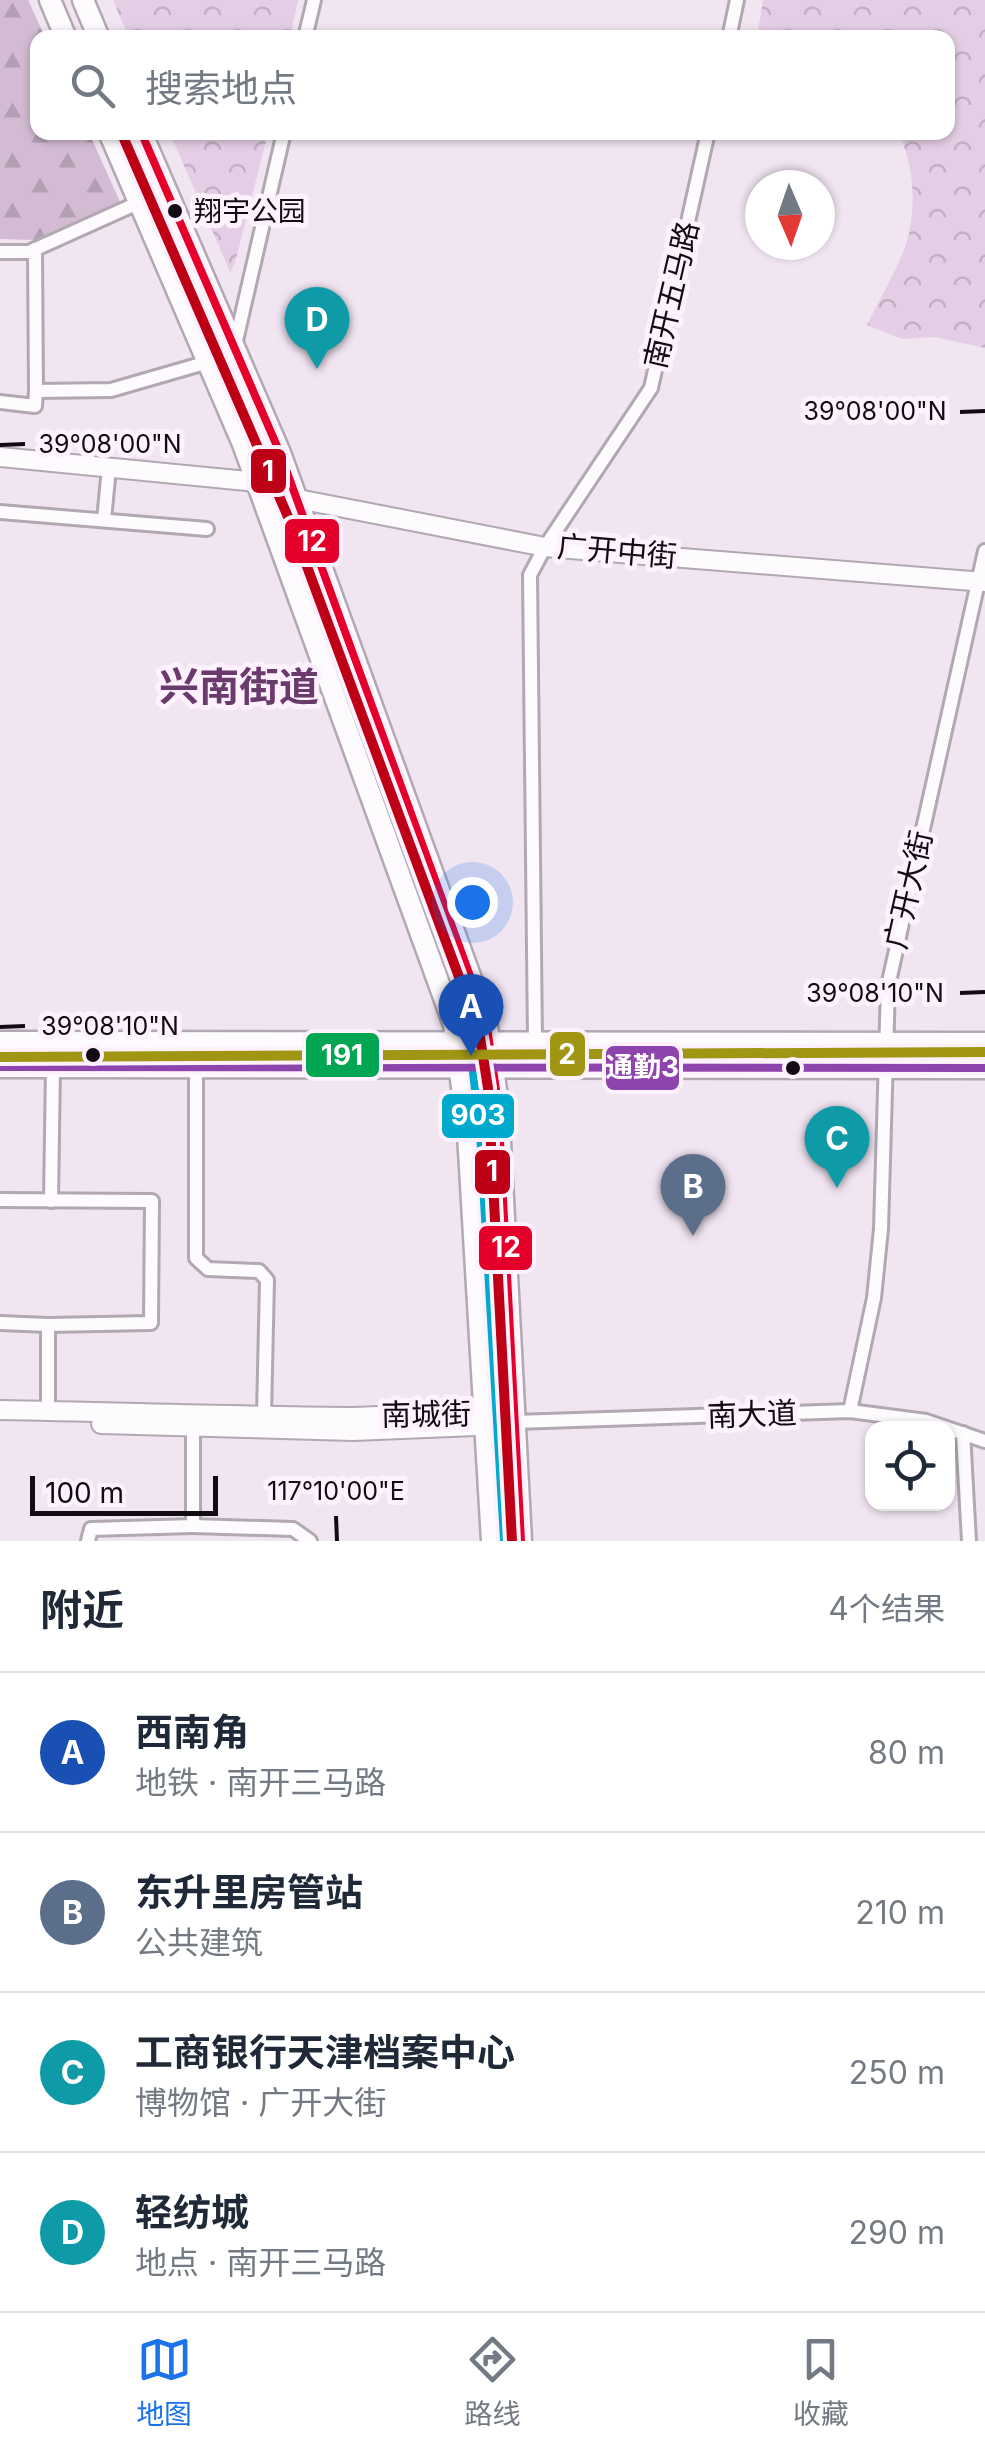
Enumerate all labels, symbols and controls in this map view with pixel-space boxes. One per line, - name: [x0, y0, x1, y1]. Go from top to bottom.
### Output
- search box: [30, 30, 955, 140]
- icon: search: [65, 58, 120, 113]
- text: 搜索地点: [145, 65, 297, 111]
- north arrow: [745, 170, 835, 260]
- place label: 翔宇公园: [194, 194, 306, 228]
- marker: 翔宇公园: [165, 201, 185, 221]
- street label: 南开五马路: [637, 218, 705, 372]
- pin: D: [284, 286, 350, 369]
- text: 39°08'00"N: [803, 396, 947, 426]
- text: 39°08'00"N: [38, 429, 182, 459]
- line badge: 1: [249, 447, 288, 495]
- text: 1: [262, 454, 274, 488]
- line badge: 12: [283, 517, 341, 565]
- text: 12: [297, 524, 327, 558]
- street label: 广开中街: [556, 528, 678, 574]
- district label: 兴南街道: [159, 662, 319, 711]
- street label: 广开大街: [877, 827, 939, 952]
- your location: [447, 877, 498, 928]
- pin: A: [438, 974, 504, 1056]
- text: 39°08'10"N: [806, 978, 944, 1008]
- text: 39°08'10"N: [41, 1011, 179, 1041]
- line badge: 2: [548, 1030, 587, 1078]
- line badge: 191: [304, 1031, 381, 1079]
- text: 2: [558, 1037, 576, 1071]
- text: 191: [321, 1038, 363, 1072]
- line badge: 通勤3: [604, 1044, 681, 1092]
- unlabelled marker: [83, 1045, 103, 1065]
- text: 通勤3: [605, 1050, 679, 1084]
- unlabelled marker: [783, 1058, 803, 1078]
- line badge: 903: [440, 1092, 516, 1140]
- text: 903: [450, 1098, 506, 1132]
- pin: C: [804, 1106, 870, 1188]
- line badge: 1: [473, 1148, 512, 1196]
- text: 1: [486, 1154, 498, 1188]
- pin: B: [660, 1154, 726, 1236]
- line badge: 12: [477, 1224, 534, 1272]
- text: 12: [491, 1230, 521, 1264]
- street label: 南大道: [706, 1394, 798, 1434]
- street label: 南城街: [381, 1395, 471, 1433]
- map controls: [865, 1421, 955, 1511]
- button: locate: [865, 1421, 955, 1511]
- scale bar: [30, 1471, 218, 1516]
- text: 100 m: [45, 1476, 124, 1510]
- text: 117°10'00"E: [267, 1476, 405, 1506]
- text: 附近: [40, 1584, 124, 1635]
- text: 4个结果: [828, 1589, 945, 1628]
- text: 西南角: [135, 1709, 249, 1755]
- text: A: [61, 1733, 84, 1772]
- text: 80 m: [868, 1733, 945, 1772]
- text: 地铁 · 南开三马路: [135, 1763, 386, 1802]
- text: 东升里房管站: [135, 1869, 363, 1915]
- text: B: [62, 1893, 83, 1932]
- text: 210 m: [855, 1893, 945, 1932]
- text: 公共建筑: [135, 1923, 263, 1962]
- text: 工商银行天津档案中心: [135, 2029, 515, 2075]
- text: C: [61, 2053, 84, 2092]
- text: 250 m: [849, 2053, 945, 2092]
- text: 博物馆 · 广开大街: [135, 2083, 386, 2122]
- text: 轻纺城: [135, 2189, 249, 2235]
- text: D: [61, 2213, 84, 2252]
- text: 290 m: [848, 2213, 945, 2252]
- text: 地点 · 南开三马路: [135, 2243, 386, 2282]
- tab: 地图: [136, 2332, 192, 2432]
- tab: 路线: [464, 2332, 521, 2432]
- tab: 收藏: [793, 2332, 849, 2432]

